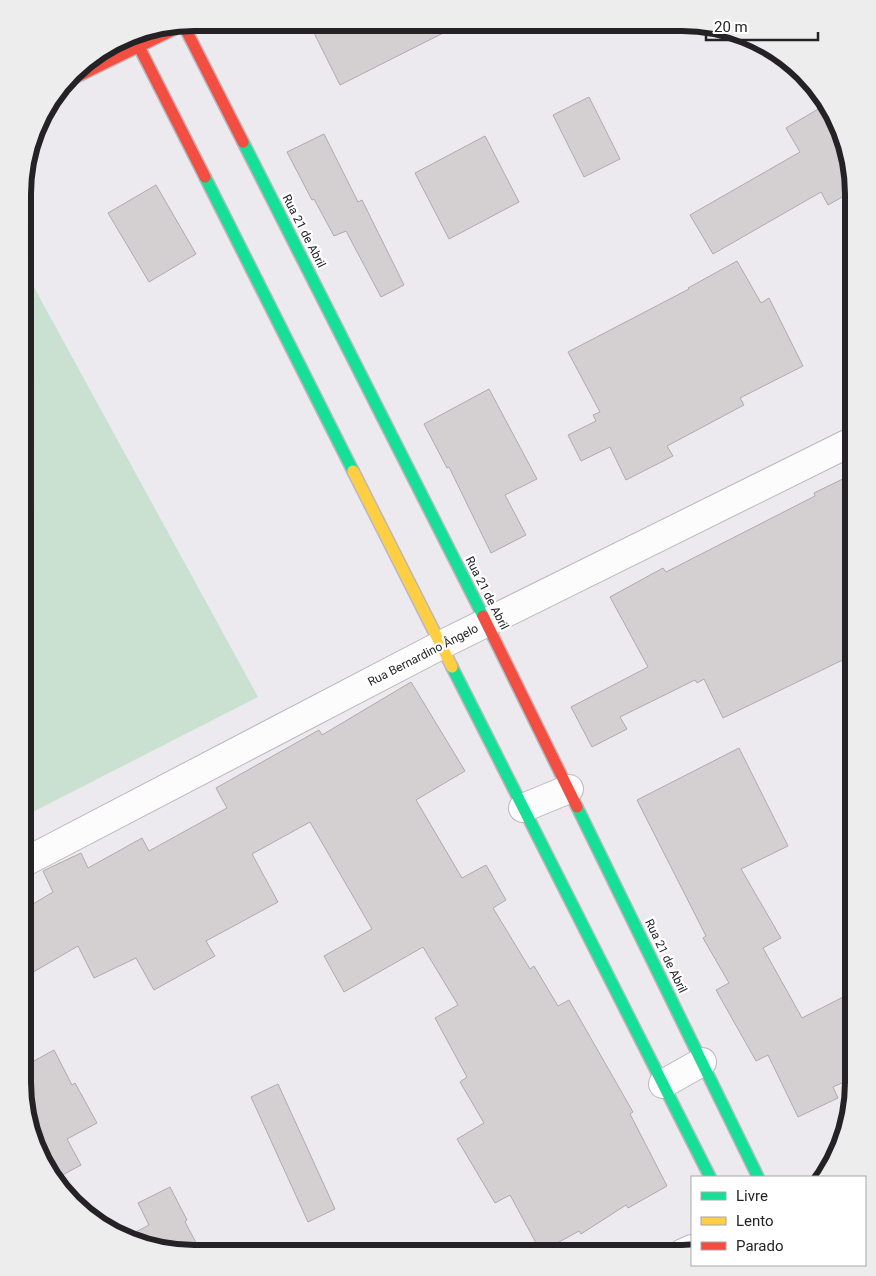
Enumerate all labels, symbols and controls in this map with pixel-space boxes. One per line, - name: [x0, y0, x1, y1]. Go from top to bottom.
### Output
- scale bar: [706, 10, 818, 42]
- text: 20 m: [714, 18, 748, 36]
- street label: Rua 21 de Abril: [279, 192, 329, 270]
- street label: Rua 21 de Abril: [462, 554, 512, 632]
- street label: Rua Bernardino Ângelo: [365, 620, 481, 689]
- street label: Rua 21 de Abril: [642, 917, 690, 995]
- legend: [691, 1176, 866, 1266]
- text: Livre: [736, 1187, 768, 1205]
- text: Lento: [736, 1212, 774, 1230]
- text: Parado: [736, 1237, 784, 1255]

